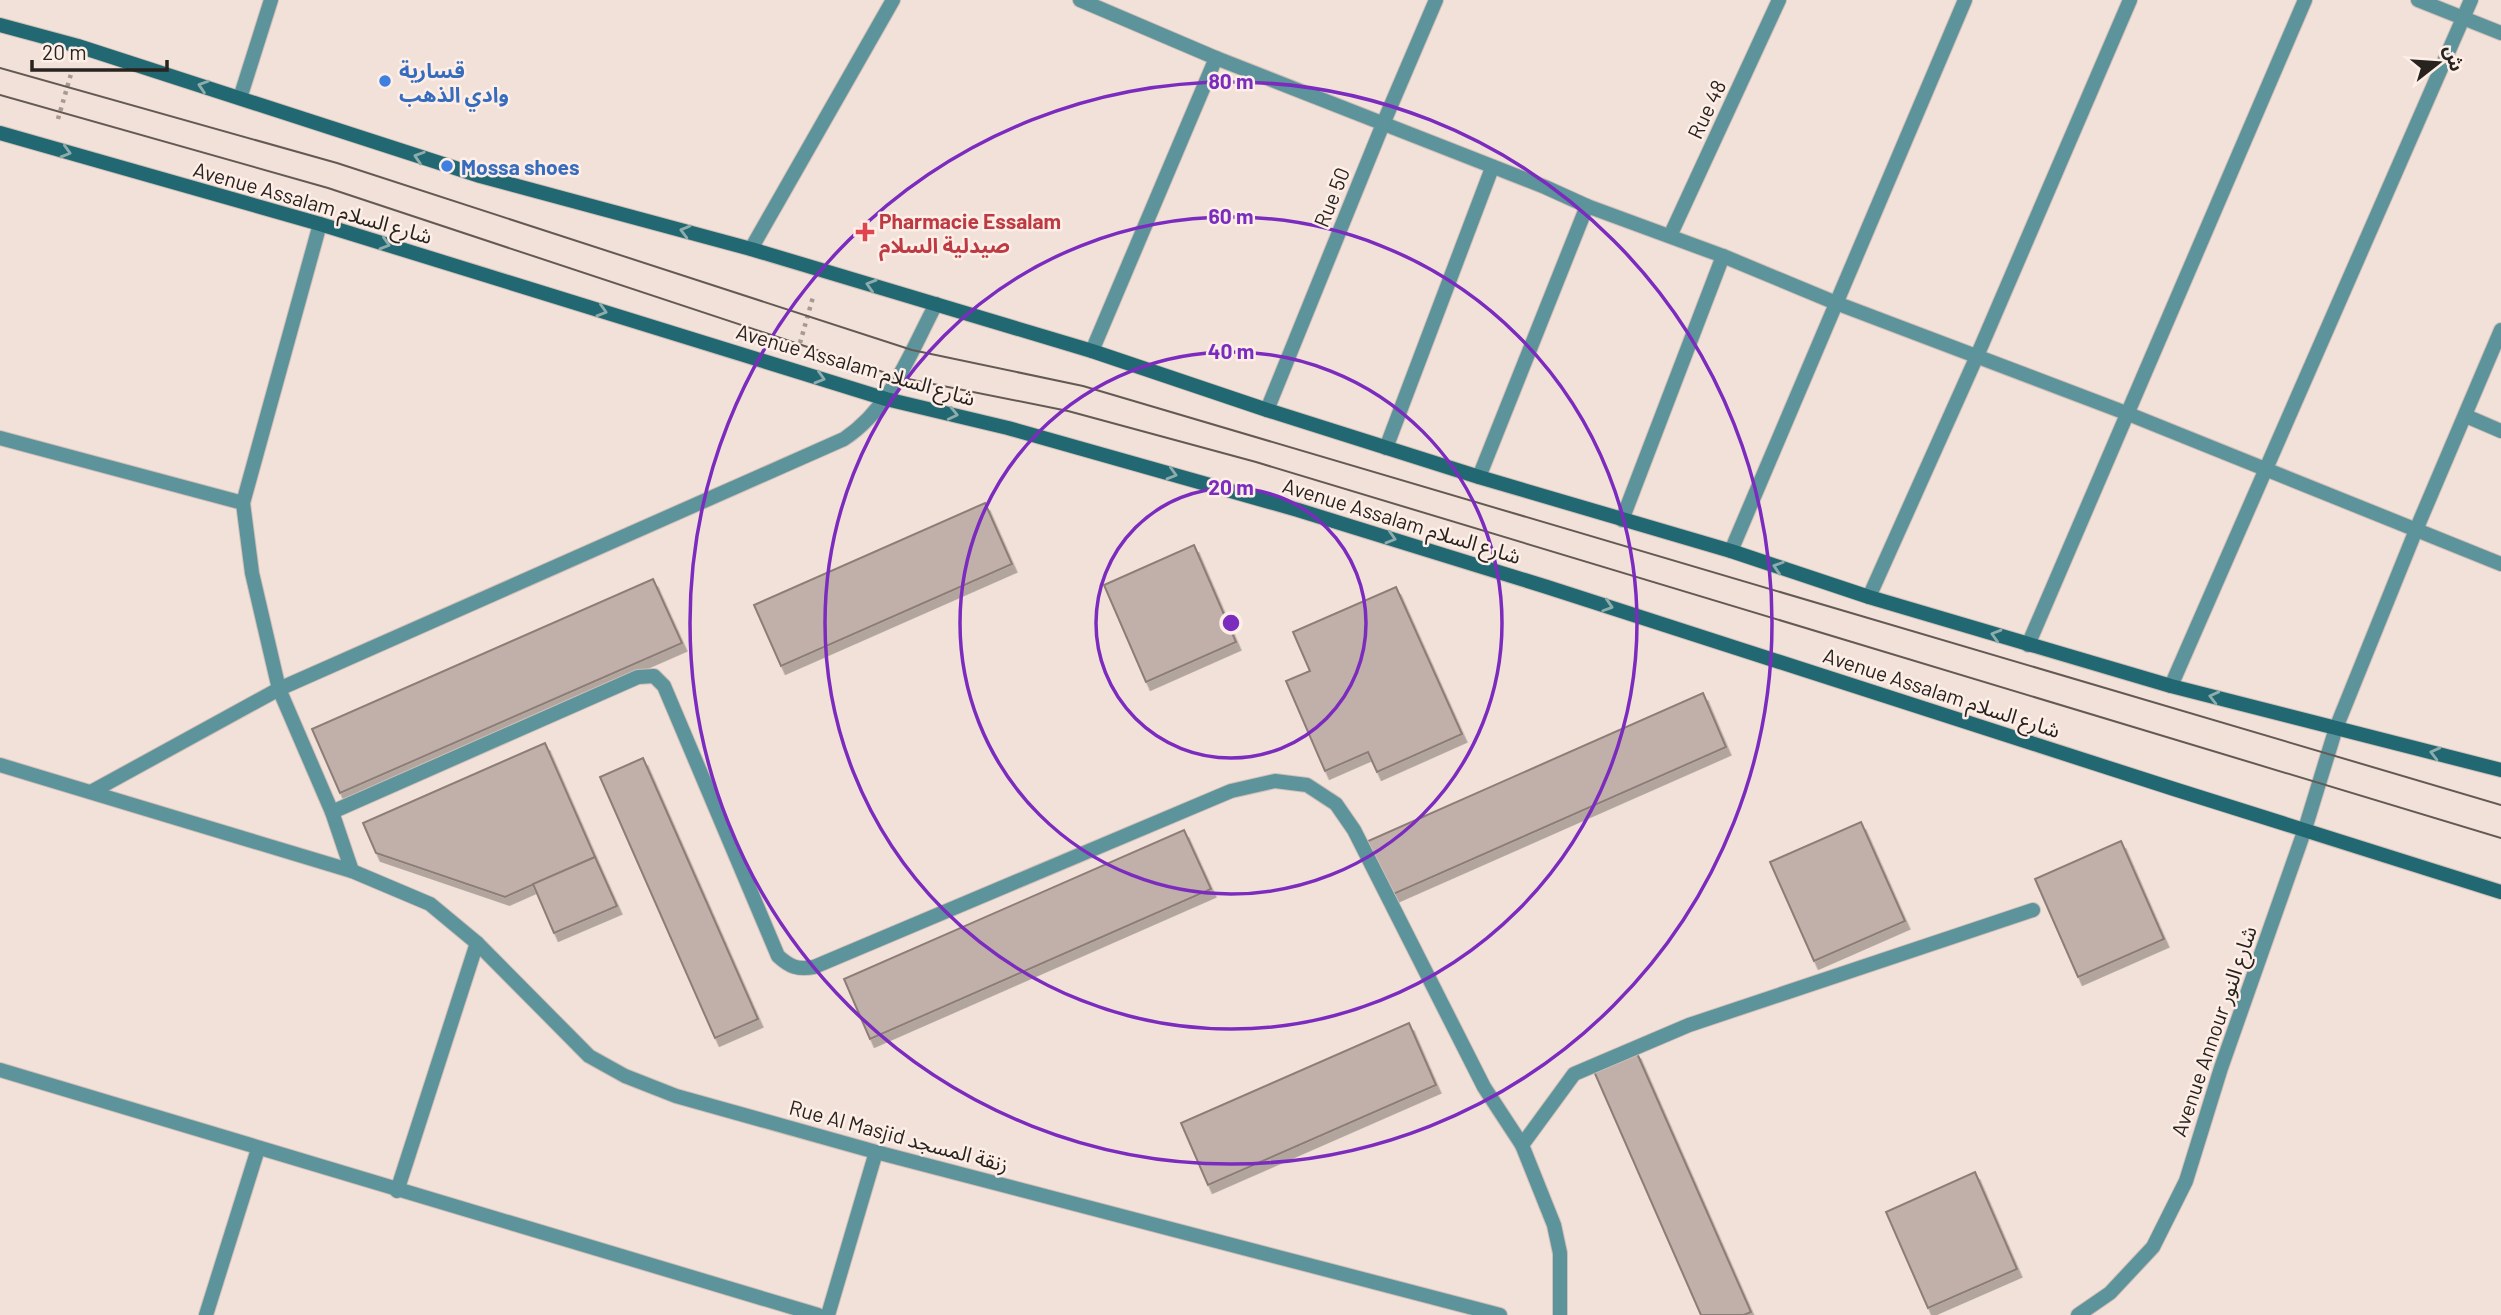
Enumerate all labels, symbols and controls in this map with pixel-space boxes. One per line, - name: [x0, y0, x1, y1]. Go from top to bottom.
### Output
- scale bar: [32, 28, 166, 72]
- north arrow: [2403, 28, 2473, 98]
- text: 20 m: [42, 39, 87, 64]
- text: ش: [2440, 42, 2470, 74]
- place label: قسارية وادي الذهب: [399, 57, 509, 111]
- text: 80 m: [1208, 68, 1254, 93]
- marker: قسارية وادي الذهب: [377, 73, 393, 89]
- street label: Rue 48: [1682, 76, 1730, 142]
- one-way arrow: [197, 80, 209, 94]
- one-way arrow: [59, 144, 71, 158]
- one-way arrow: [413, 150, 425, 165]
- place label: Mossa shoes: [461, 154, 579, 179]
- street label: Avenue Assalam شارع السلام: [189, 156, 435, 253]
- marker: Mossa shoes: [439, 158, 455, 174]
- street label: Rue 50: [1308, 163, 1354, 231]
- text: 60 m: [1209, 203, 1253, 228]
- place label: Pharmacie Essalam صيدلية السلام: [879, 208, 1061, 262]
- marker: Pharmacie Essalam صيدلية السلام: [857, 224, 873, 240]
- one-way arrow: [679, 225, 691, 239]
- one-way arrow: [379, 236, 391, 251]
- one-way arrow: [865, 278, 877, 293]
- one-way arrow: [596, 303, 608, 318]
- street label: Avenue Assalam شارع السلام: [732, 318, 978, 415]
- text: 40 m: [1208, 338, 1254, 363]
- one-way arrow: [813, 370, 825, 385]
- one-way arrow: [947, 406, 959, 421]
- one-way arrow: [1166, 466, 1178, 480]
- street label: Avenue Assalam شارع السلام: [1278, 472, 1524, 573]
- text: 20 m: [1208, 474, 1254, 499]
- one-way arrow: [1384, 530, 1396, 545]
- one-way arrow: [1773, 561, 1785, 575]
- one-way arrow: [1601, 598, 1613, 612]
- centre of rings: [1219, 611, 1243, 635]
- one-way arrow: [1990, 628, 2002, 643]
- street label: Avenue Assalam شارع السلام: [1819, 642, 2064, 747]
- one-way arrow: [2209, 691, 2221, 705]
- one-way arrow: [2429, 747, 2441, 761]
- street label: Avenue Annour شارع النور: [2165, 922, 2265, 1141]
- street label: Rue Al Masjid زنقة المسجد: [786, 1094, 1011, 1177]

